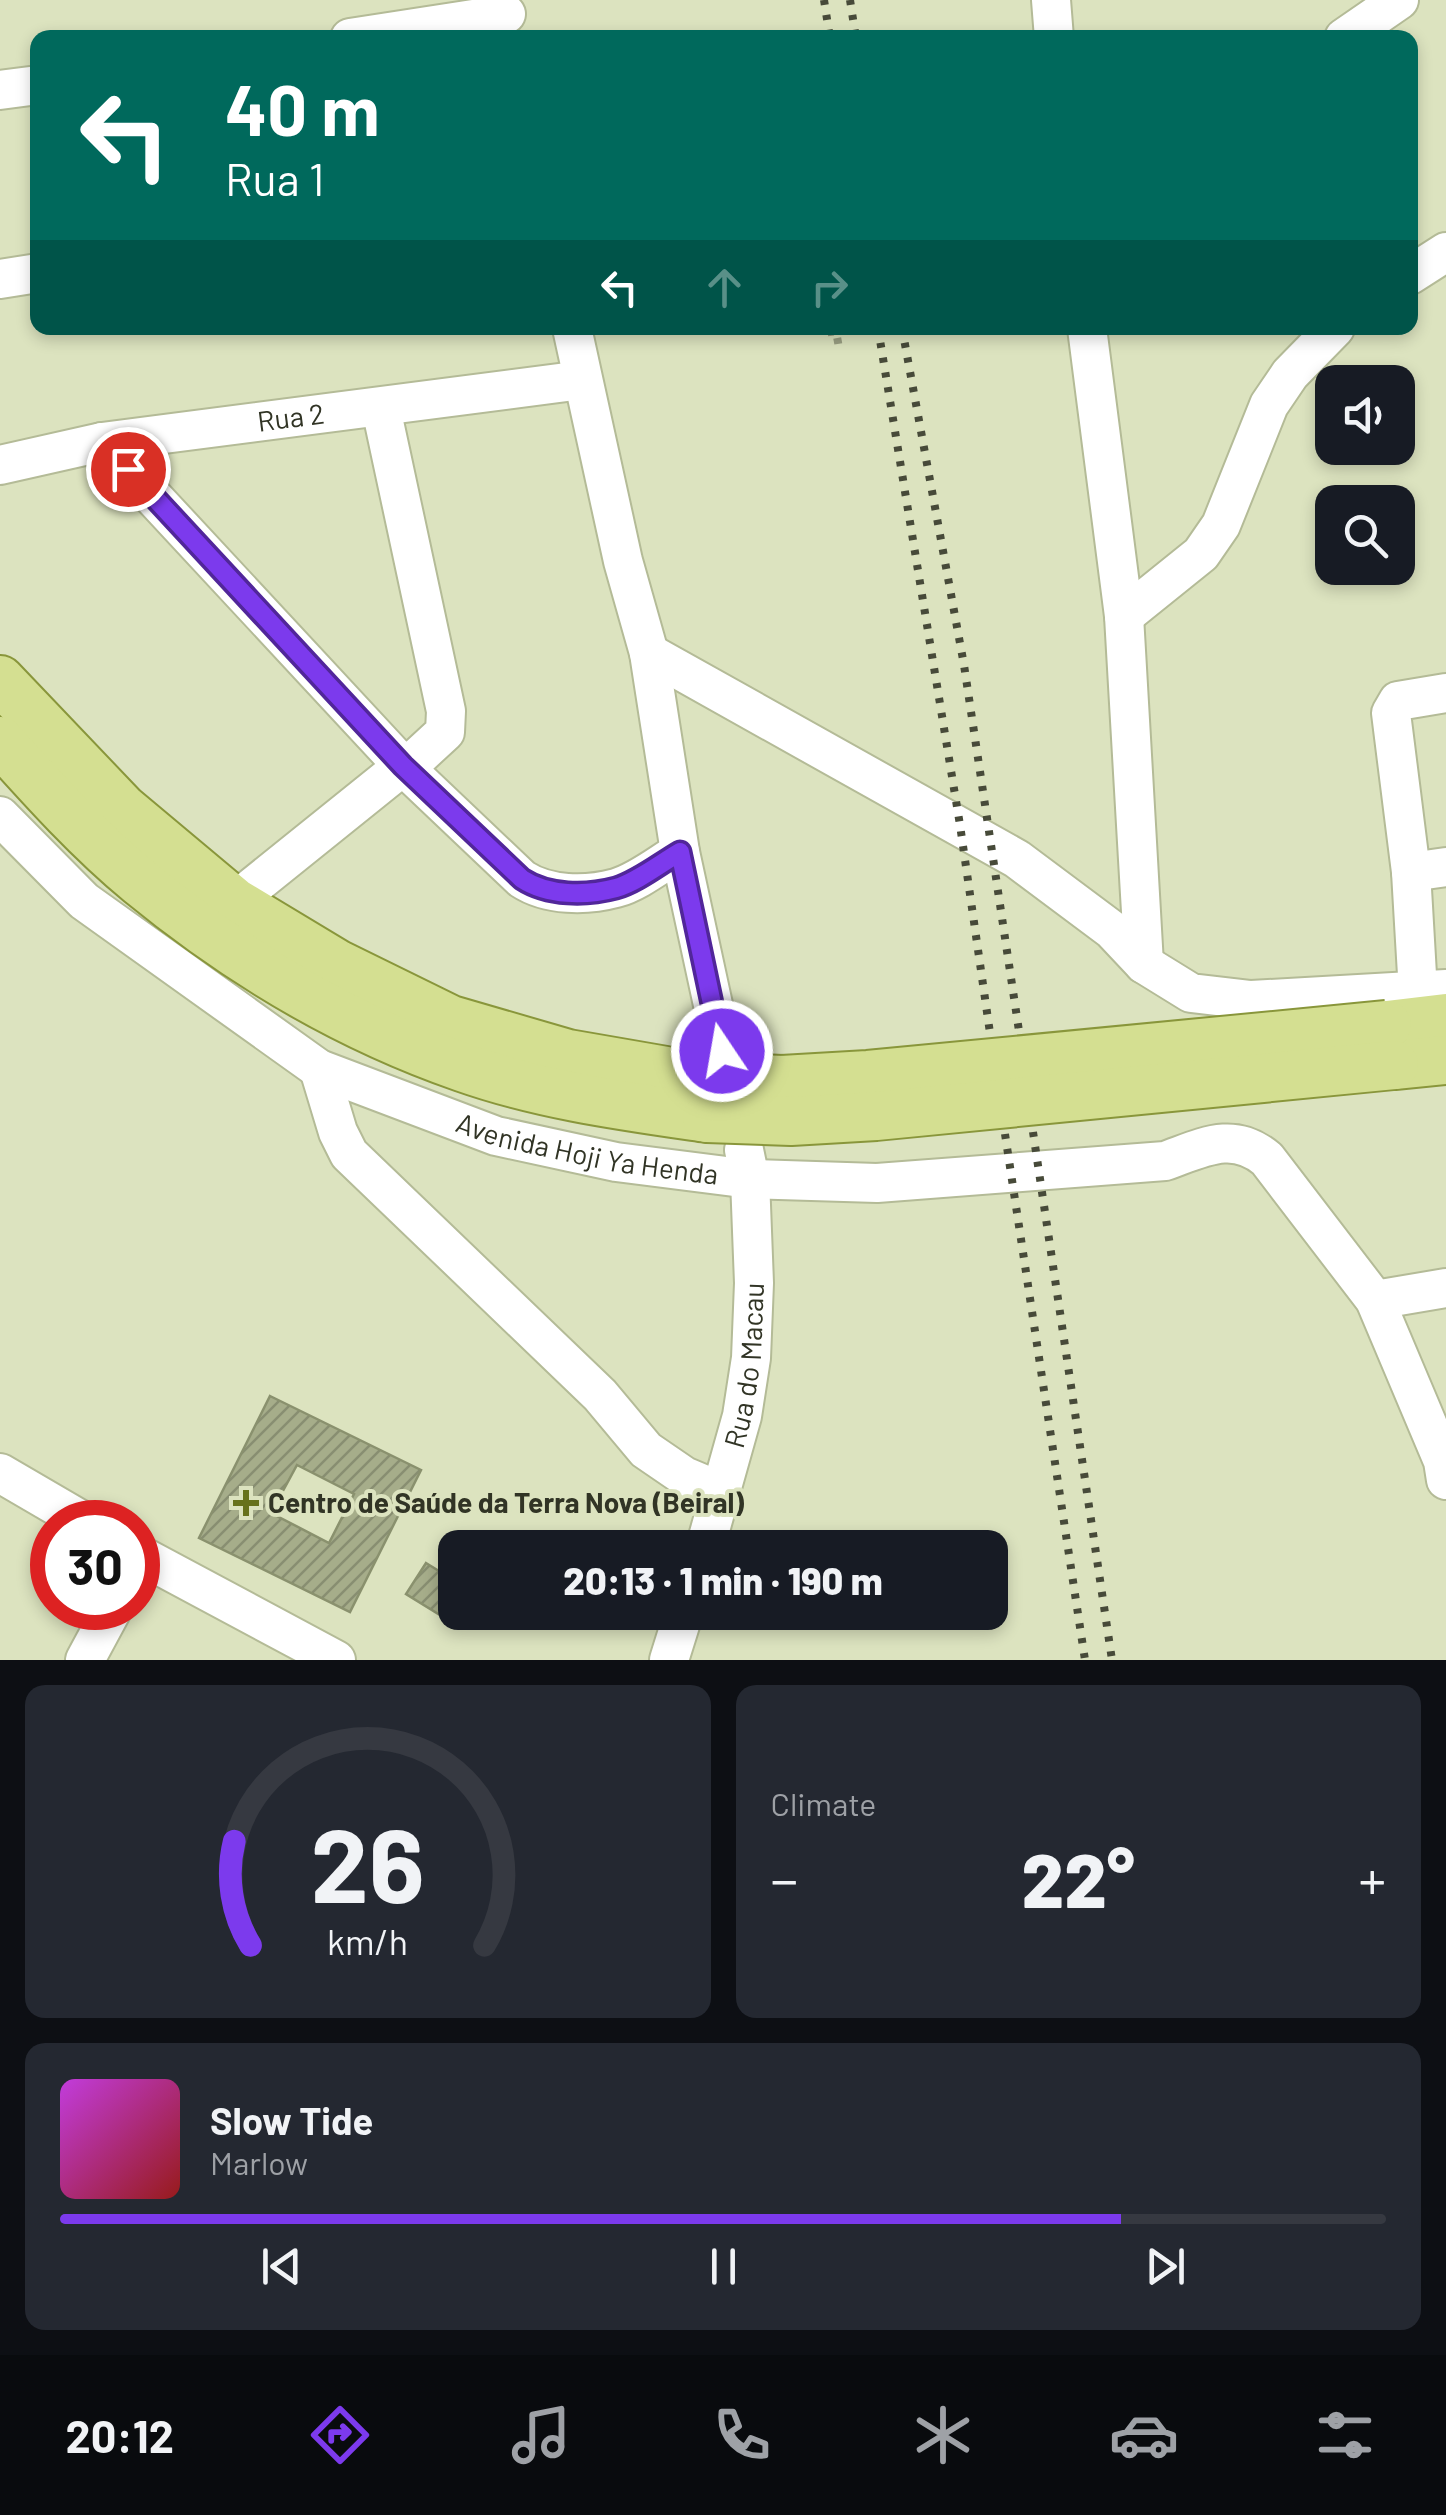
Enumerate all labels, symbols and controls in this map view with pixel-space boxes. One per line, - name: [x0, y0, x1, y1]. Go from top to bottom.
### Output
- text: 40 m: [225, 66, 380, 150]
- icon: left: [60, 70, 190, 200]
- text: Rua 1: [225, 151, 324, 205]
- icon: left: [592, 260, 647, 315]
- icon: ahead: [697, 260, 752, 315]
- icon: right: [802, 260, 857, 315]
- map controls: [1315, 365, 1415, 585]
- button: sound: [1315, 365, 1415, 465]
- street label: Rua 2: [255, 395, 326, 438]
- pin: [86, 427, 171, 512]
- icon: arrive: [101, 442, 156, 497]
- button: search: [1315, 485, 1415, 585]
- position arrow: [670, 999, 774, 1103]
- street label: Avenida Hoji Ya Henda: [452, 1105, 721, 1191]
- street label: Rua do Macau: [716, 1282, 770, 1451]
- place label: Centro de Saúde da Terra Nova (Beiral): [268, 1485, 744, 1519]
- marker: Centro de Saúde da Terra Nova (Beiral): [233, 1490, 259, 1516]
- speed limit sign: 30: [30, 1500, 160, 1630]
- text: 20:13 · 1 min · 190 m: [563, 1557, 883, 1603]
- text: Climate: [771, 1784, 876, 1822]
- text: 26: [311, 1799, 425, 1924]
- text: 22°: [1022, 1833, 1135, 1923]
- text: −: [771, 1845, 798, 1911]
- text: +: [1358, 1845, 1386, 1911]
- text: km/h: [327, 1919, 408, 1962]
- text: Slow Tide: [210, 2097, 373, 2143]
- text: Marlow: [210, 2143, 308, 2181]
- icon: previous: [254, 2239, 309, 2294]
- icon: pause: [696, 2239, 751, 2294]
- icon: next: [1138, 2239, 1193, 2294]
- icon: directions: [305, 2400, 375, 2470]
- icon: music: [506, 2400, 576, 2470]
- icon: phone: [707, 2400, 777, 2470]
- icon: climate: [908, 2400, 978, 2470]
- icon: car: [1109, 2400, 1179, 2470]
- icon: filters: [1310, 2400, 1380, 2470]
- text: 20:12: [66, 2408, 174, 2462]

